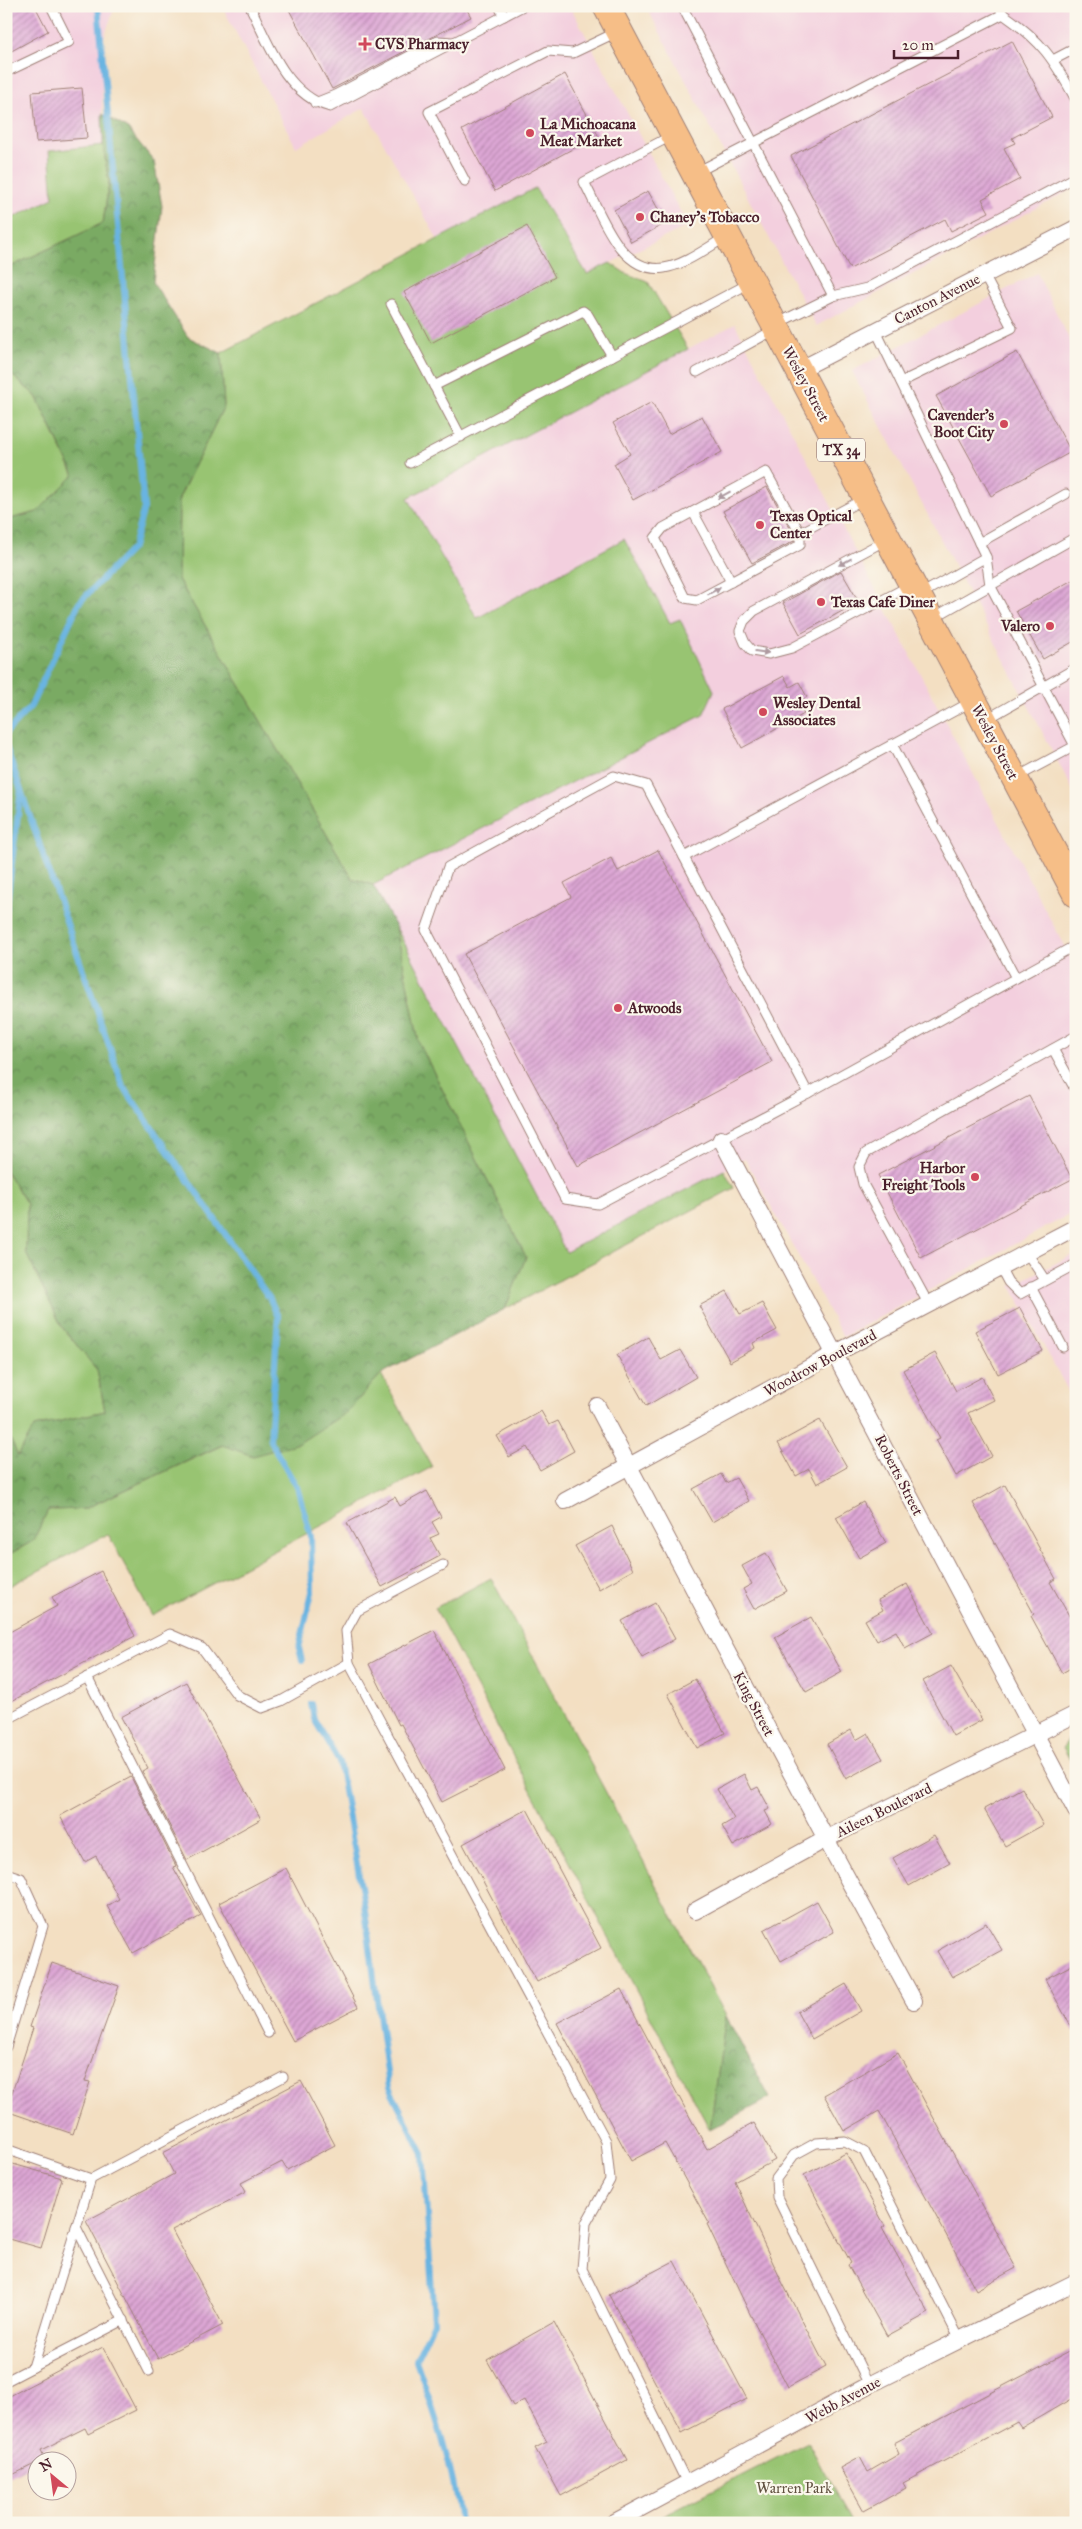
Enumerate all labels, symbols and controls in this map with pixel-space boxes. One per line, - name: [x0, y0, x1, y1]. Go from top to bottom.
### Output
- scale bar: [894, 28, 958, 60]
- place label: CVS Pharmacy: [375, 35, 470, 54]
- text: 20 m: [902, 36, 934, 54]
- marker: CVS Pharmacy: [359, 38, 371, 50]
- place label: La Michoacana Meat Market: [540, 115, 637, 150]
- marker: La Michoacana Meat Market: [524, 127, 536, 139]
- place label: Chaney's Tobacco: [650, 208, 760, 227]
- marker: Chaney's Tobacco: [634, 211, 646, 223]
- street label: Canton Avenue: [891, 270, 983, 328]
- street label: Wesley Street: [779, 343, 834, 425]
- place label: Cavender's Boot City: [928, 406, 995, 442]
- marker: Cavender's Boot City: [998, 418, 1010, 430]
- road number: TX 34: [817, 438, 865, 462]
- one-way arrow: [716, 491, 731, 499]
- place label: Texas Optical Center: [769, 507, 853, 542]
- marker: Texas Optical Center: [754, 519, 766, 531]
- one-way arrow: [838, 558, 852, 566]
- one-way arrow: [707, 587, 721, 595]
- place label: Texas Cafe Diner: [830, 593, 935, 611]
- marker: Texas Cafe Diner: [815, 596, 827, 608]
- place label: Valero: [1000, 617, 1040, 635]
- marker: Valero: [1044, 620, 1056, 632]
- one-way arrow: [754, 648, 770, 656]
- place label: Wesley Dental Associates: [772, 694, 862, 729]
- street label: Wesley Street: [968, 701, 1023, 783]
- marker: Wesley Dental Associates: [757, 706, 769, 718]
- place label: Atwoods: [627, 999, 682, 1017]
- marker: Atwoods: [612, 1002, 624, 1014]
- place label: Harbor Freight Tools: [882, 1159, 966, 1195]
- marker: Harbor Freight Tools: [969, 1171, 981, 1183]
- street label: Woodrow Boulevard: [761, 1325, 880, 1400]
- street label: Roberts Street: [871, 1431, 927, 1519]
- street label: King Street: [730, 1669, 779, 1740]
- street label: Aileen Boulevard: [832, 1779, 935, 1841]
- street label: Webb Avenue: [802, 2373, 884, 2427]
- north arrow: [28, 2452, 78, 2502]
- text: N: [37, 2455, 55, 2475]
- park label: Warren Park: [756, 2479, 832, 2497]

